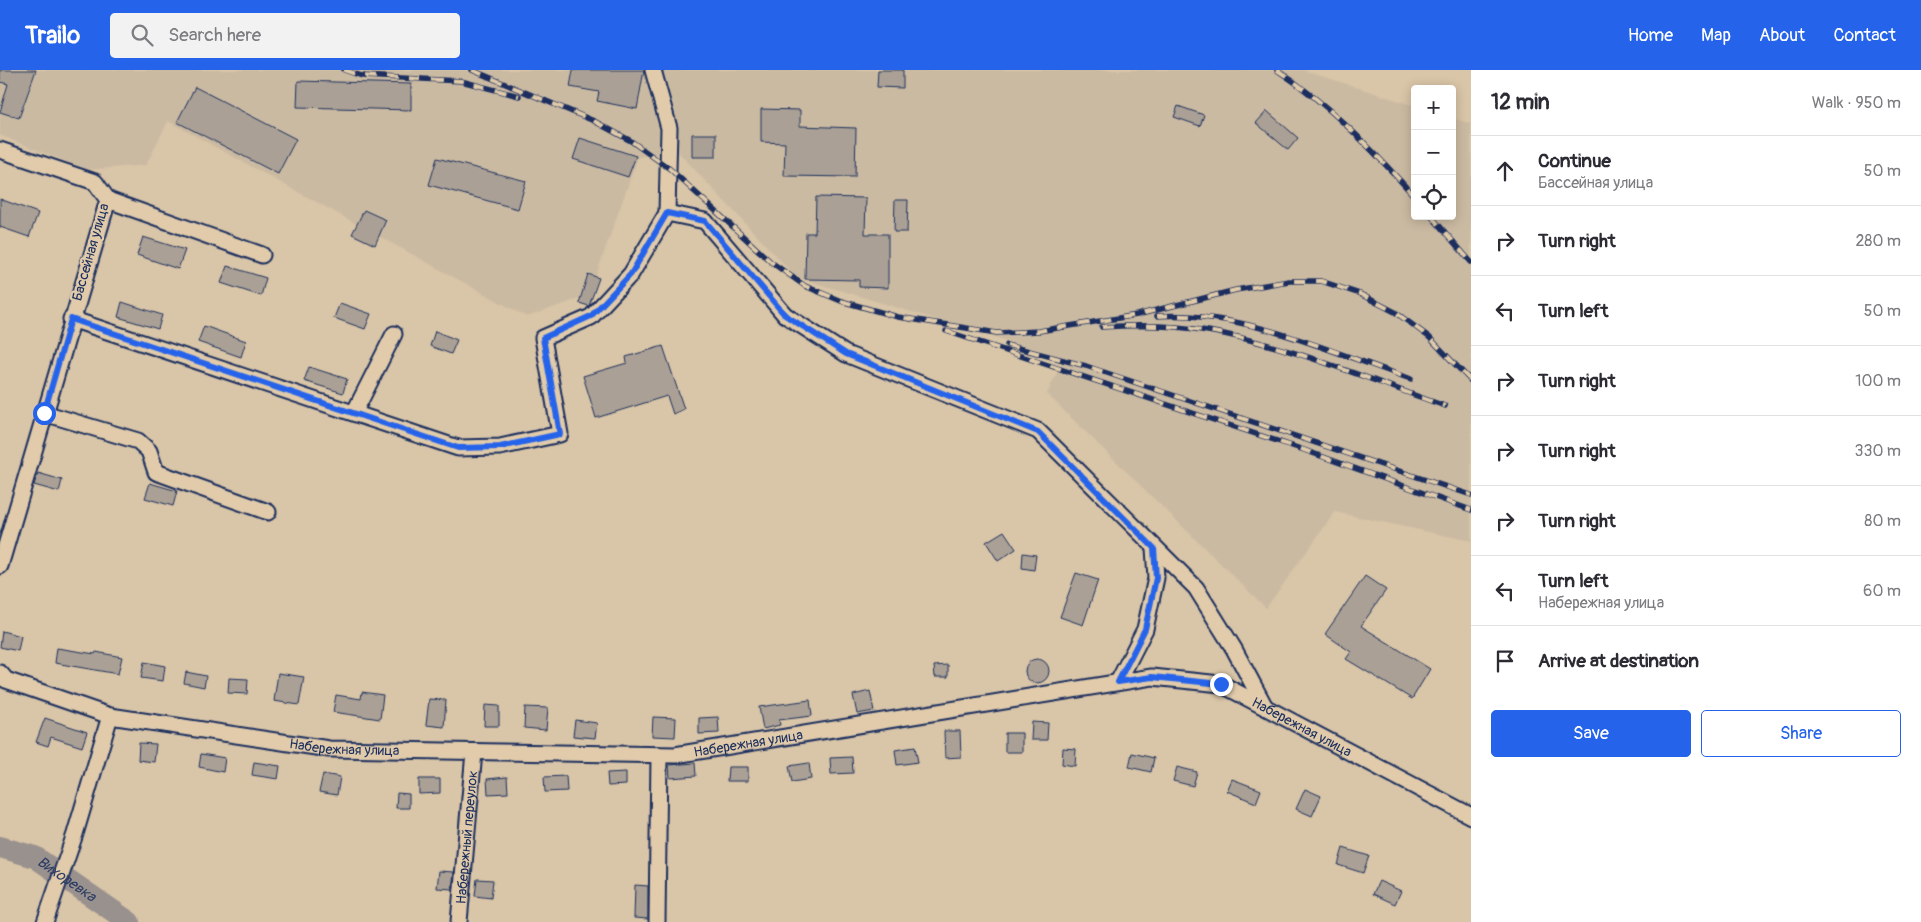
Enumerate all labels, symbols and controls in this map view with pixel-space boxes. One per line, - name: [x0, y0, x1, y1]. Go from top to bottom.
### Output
- search box: [110, 13, 460, 58]
- text: Trailo: [25, 21, 80, 50]
- icon: search: [128, 21, 156, 49]
- text: Search here: [168, 23, 261, 47]
- text: Home: [1628, 24, 1673, 47]
- text: Map: [1701, 24, 1731, 47]
- text: About: [1759, 24, 1805, 47]
- text: Contact: [1833, 24, 1896, 47]
- map controls: [1411, 85, 1456, 220]
- button: +: [1411, 85, 1456, 130]
- text: 12 min: [1491, 89, 1550, 116]
- text: Walk · 950 m: [1812, 93, 1901, 113]
- button: −: [1411, 130, 1456, 175]
- text: Continue: [1538, 149, 1611, 173]
- icon: ahead: [1491, 157, 1519, 185]
- text: 50 m: [1864, 161, 1901, 181]
- text: Бассейная улица: [1538, 173, 1653, 193]
- button: locate: [1411, 175, 1456, 220]
- street label: Бассейная улица: [68, 201, 113, 303]
- icon: right: [1491, 227, 1519, 255]
- text: Turn right: [1538, 229, 1616, 253]
- text: 280 m: [1855, 231, 1901, 251]
- icon: left: [1491, 297, 1519, 325]
- text: Turn left: [1538, 299, 1608, 323]
- text: 50 m: [1864, 301, 1901, 321]
- icon: right: [1491, 367, 1519, 395]
- text: Turn right: [1538, 369, 1616, 393]
- text: 100 m: [1855, 371, 1901, 391]
- route start: [33, 402, 56, 425]
- icon: right: [1491, 437, 1519, 465]
- text: Turn right: [1538, 439, 1616, 463]
- text: 330 m: [1855, 441, 1901, 461]
- icon: right: [1491, 507, 1519, 535]
- text: Turn right: [1538, 509, 1616, 533]
- text: 80 m: [1864, 511, 1901, 531]
- text: Turn left: [1538, 569, 1608, 593]
- icon: left: [1491, 577, 1519, 605]
- text: 60 m: [1863, 581, 1901, 601]
- text: Набережная улица: [1538, 593, 1664, 613]
- icon: arrive: [1491, 647, 1519, 675]
- text: Arrive at destination: [1538, 649, 1699, 673]
- route end: [1210, 673, 1233, 696]
- street label: Набережная улица: [1249, 694, 1354, 760]
- button: Save: [1491, 710, 1691, 757]
- button: Share: [1701, 710, 1901, 757]
- street label: Набережная улица: [692, 726, 804, 761]
- street label: Набережная улица: [288, 735, 400, 759]
- street label: Набережный переулок: [453, 770, 481, 905]
- water label: Вихоревка: [33, 852, 100, 907]

